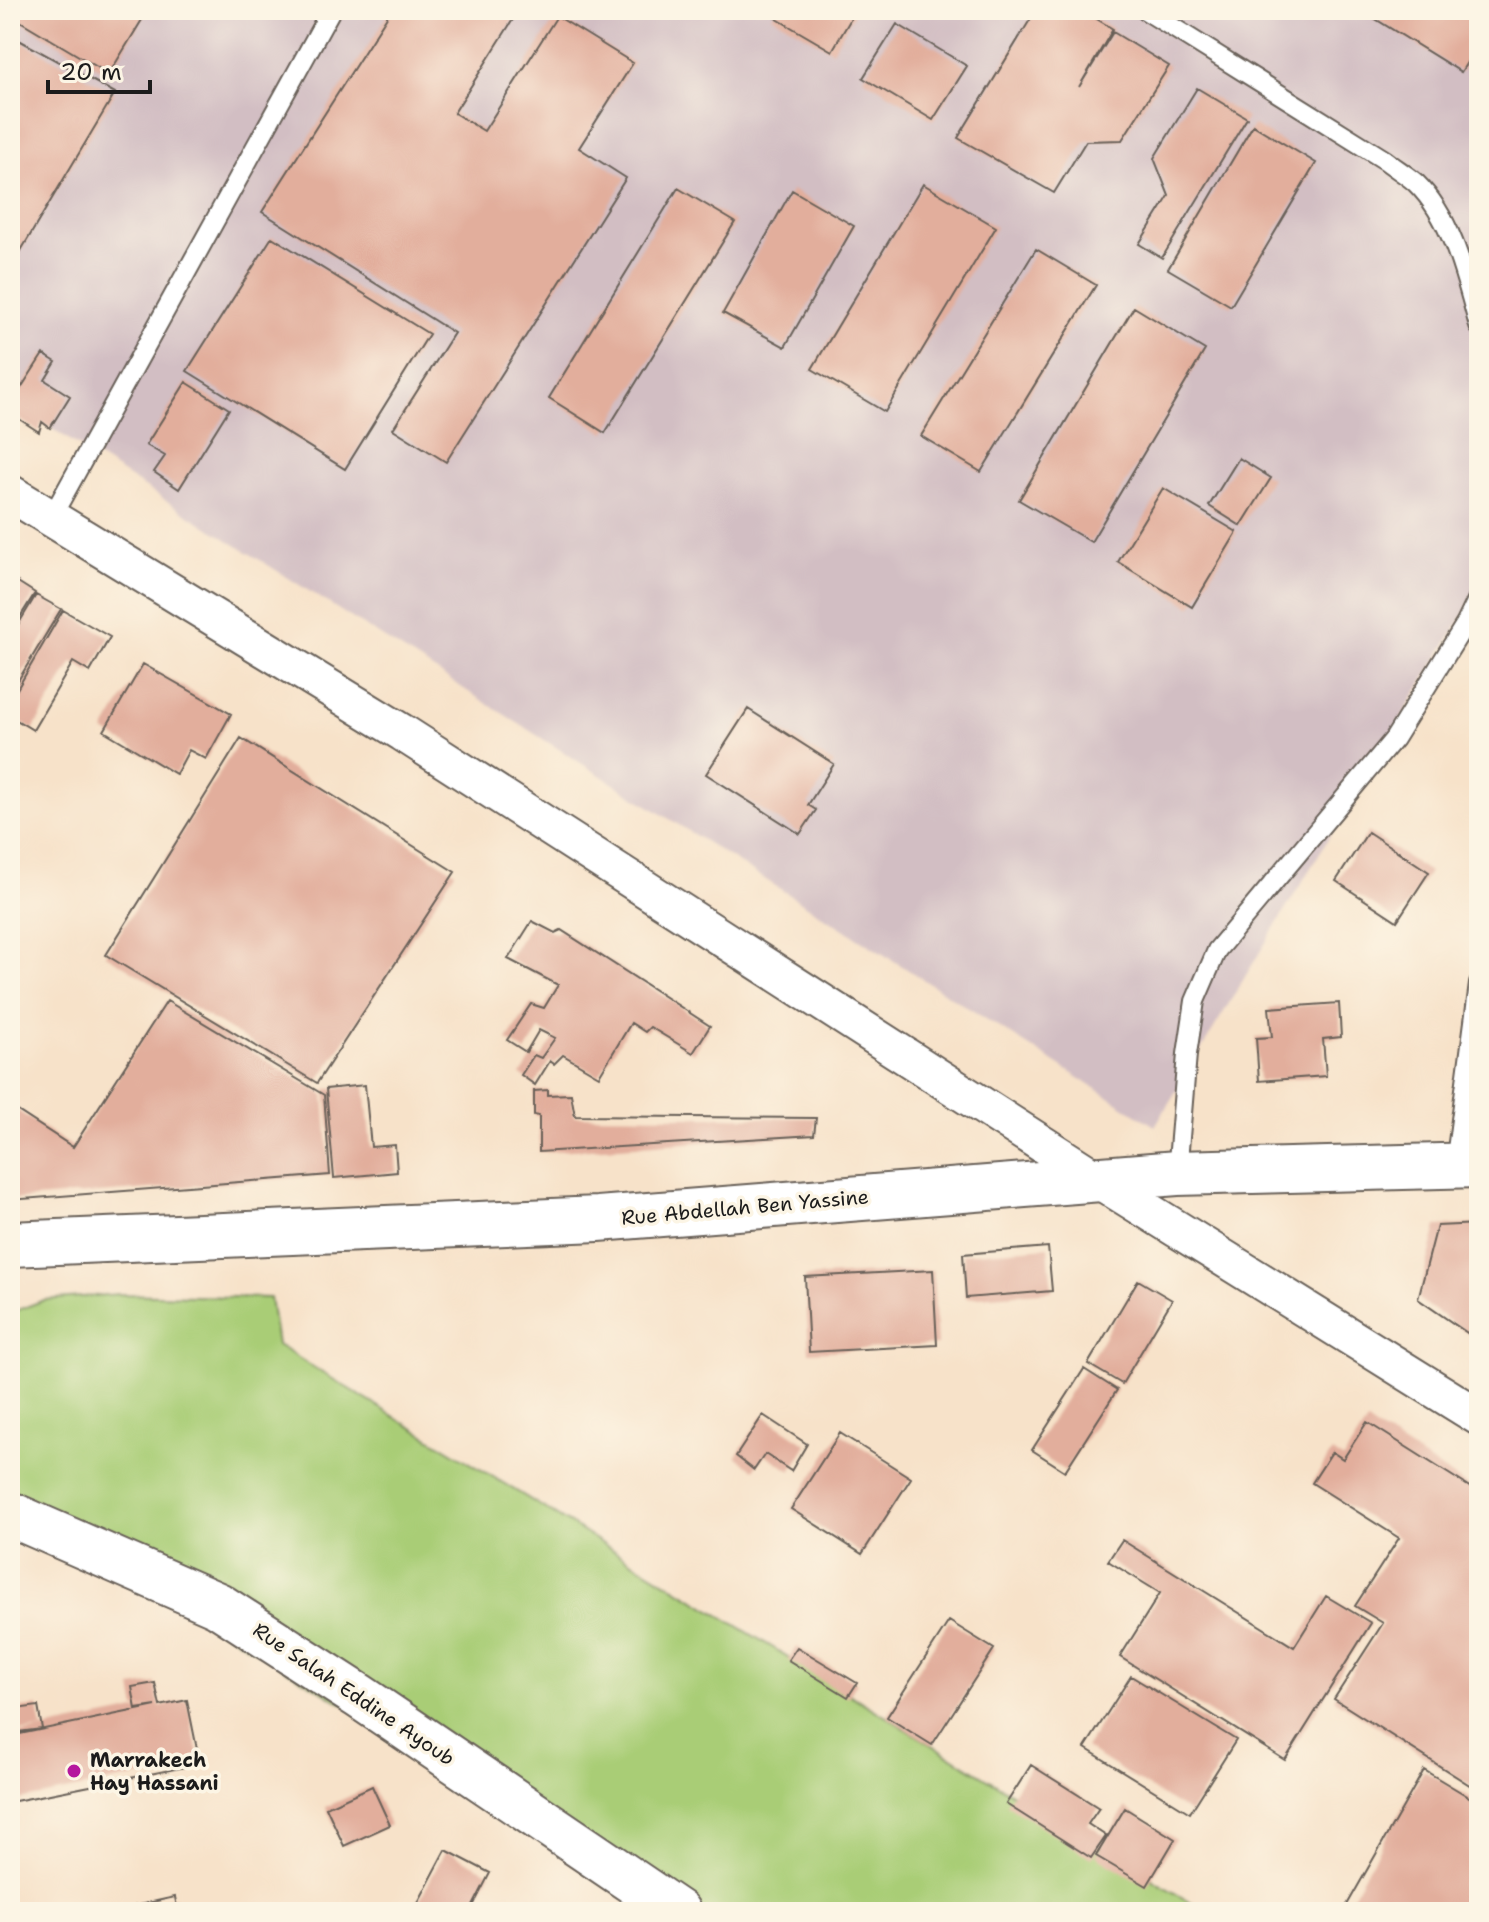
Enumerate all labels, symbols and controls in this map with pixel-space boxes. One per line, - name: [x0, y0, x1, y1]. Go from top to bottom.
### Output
- scale bar: [48, 44, 150, 94]
- text: 20 m: [60, 56, 122, 88]
- street label: Rue Abdellah Ben Yassine: [620, 1183, 870, 1231]
- street label: Rue Salah Eddine Ayoub: [248, 1617, 460, 1771]
- place label: Marrakech Hay Hassani: [90, 1747, 219, 1796]
- marker: Marrakech Hay Hassani: [65, 1762, 83, 1780]

